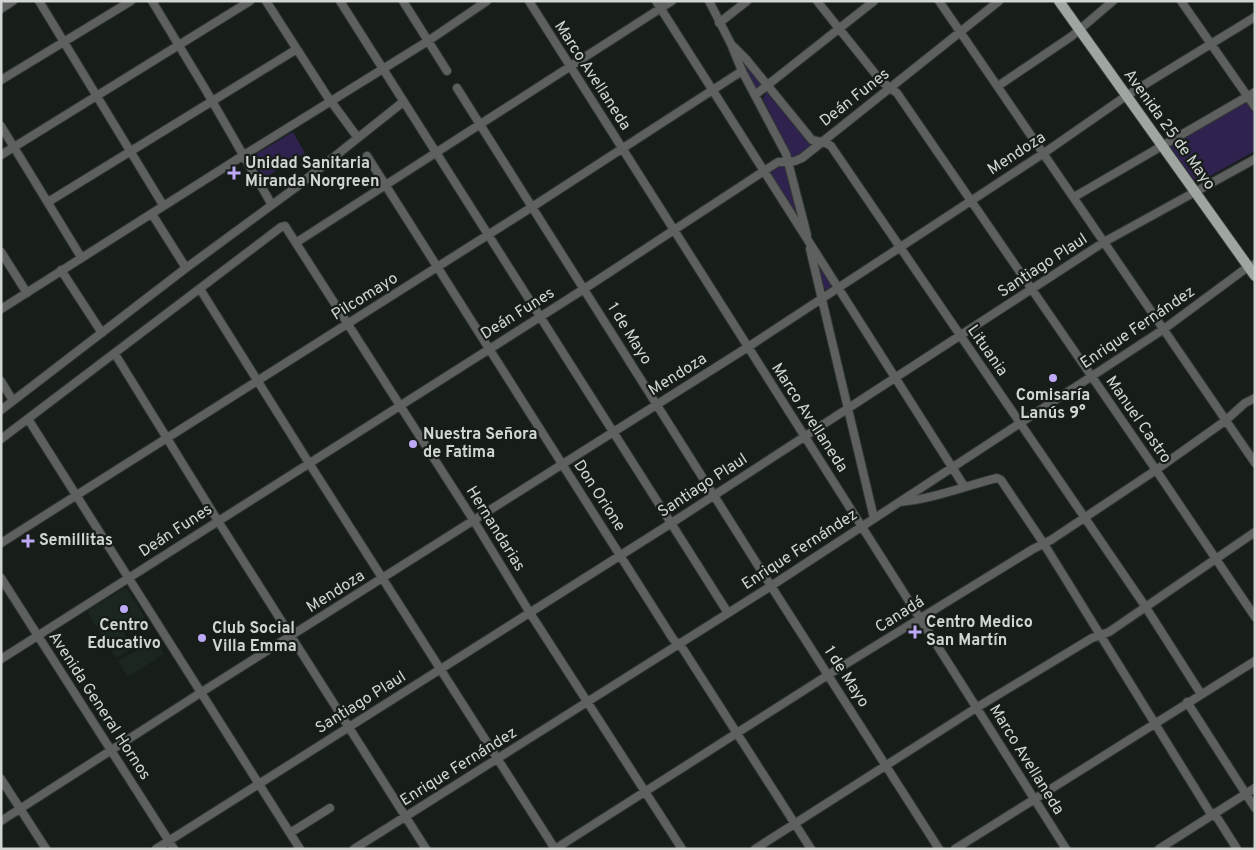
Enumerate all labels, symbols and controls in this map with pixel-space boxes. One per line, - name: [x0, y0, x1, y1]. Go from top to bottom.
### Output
- street label: Marco Avellaneda: [549, 18, 635, 134]
- street label: Deán Funes: [816, 64, 894, 132]
- street label: Avenida 25 de Mayo: [1119, 66, 1219, 194]
- street label: Mendoza: [984, 128, 1050, 180]
- place label: Unidad Sanitaria Miranda Norgreen: [245, 154, 379, 192]
- marker: Unidad Sanitaria Miranda Norgreen: [227, 166, 241, 180]
- street label: Santiago Plaul: [994, 230, 1092, 302]
- street label: Pilcomayo: [328, 269, 402, 325]
- street label: Enrique Fernández: [1077, 282, 1199, 374]
- street label: Deán Funes: [477, 283, 559, 345]
- street label: 1 de Mayo: [602, 299, 656, 369]
- street label: Lituania: [962, 322, 1012, 380]
- street label: Mendoza: [645, 349, 711, 401]
- street label: Marco Avellaneda: [766, 360, 852, 476]
- marker: Comisaría Lanús 9°: [1047, 372, 1059, 384]
- street label: Manuel Castro: [1101, 373, 1175, 467]
- place label: Comisaría Lanús 9°: [1016, 386, 1090, 424]
- place label: Nuestra Señora de Fatima: [423, 425, 538, 463]
- marker: Nuestra Señora de Fatima: [407, 438, 419, 450]
- street label: Santiago Plaul: [654, 450, 752, 522]
- street label: Don Orione: [569, 457, 629, 535]
- street label: Hernandarias: [461, 483, 529, 575]
- street label: Deán Funes: [136, 500, 216, 562]
- street label: Enrique Fernández: [738, 505, 862, 595]
- place label: Semillitas: [39, 531, 113, 551]
- marker: Semillitas: [21, 534, 35, 548]
- street label: Mendoza: [303, 566, 369, 618]
- street label: Canadá: [872, 592, 928, 638]
- marker: Centro Educativo: [118, 603, 130, 615]
- place label: Centro Medico San Martín: [926, 613, 1033, 651]
- place label: Centro Educativo: [87, 616, 161, 654]
- place label: Club Social Villa Emma: [212, 619, 297, 657]
- marker: Centro Medico San Martín: [908, 625, 922, 639]
- street label: Avenida General Hornos: [44, 628, 154, 784]
- marker: Club Social Villa Emma: [196, 632, 208, 644]
- street label: 1 de Mayo: [819, 643, 873, 712]
- street label: Santiago Plaul: [312, 667, 410, 739]
- street label: Marco Avellaneda: [984, 701, 1068, 819]
- street label: Enrique Fernández: [397, 723, 521, 811]

